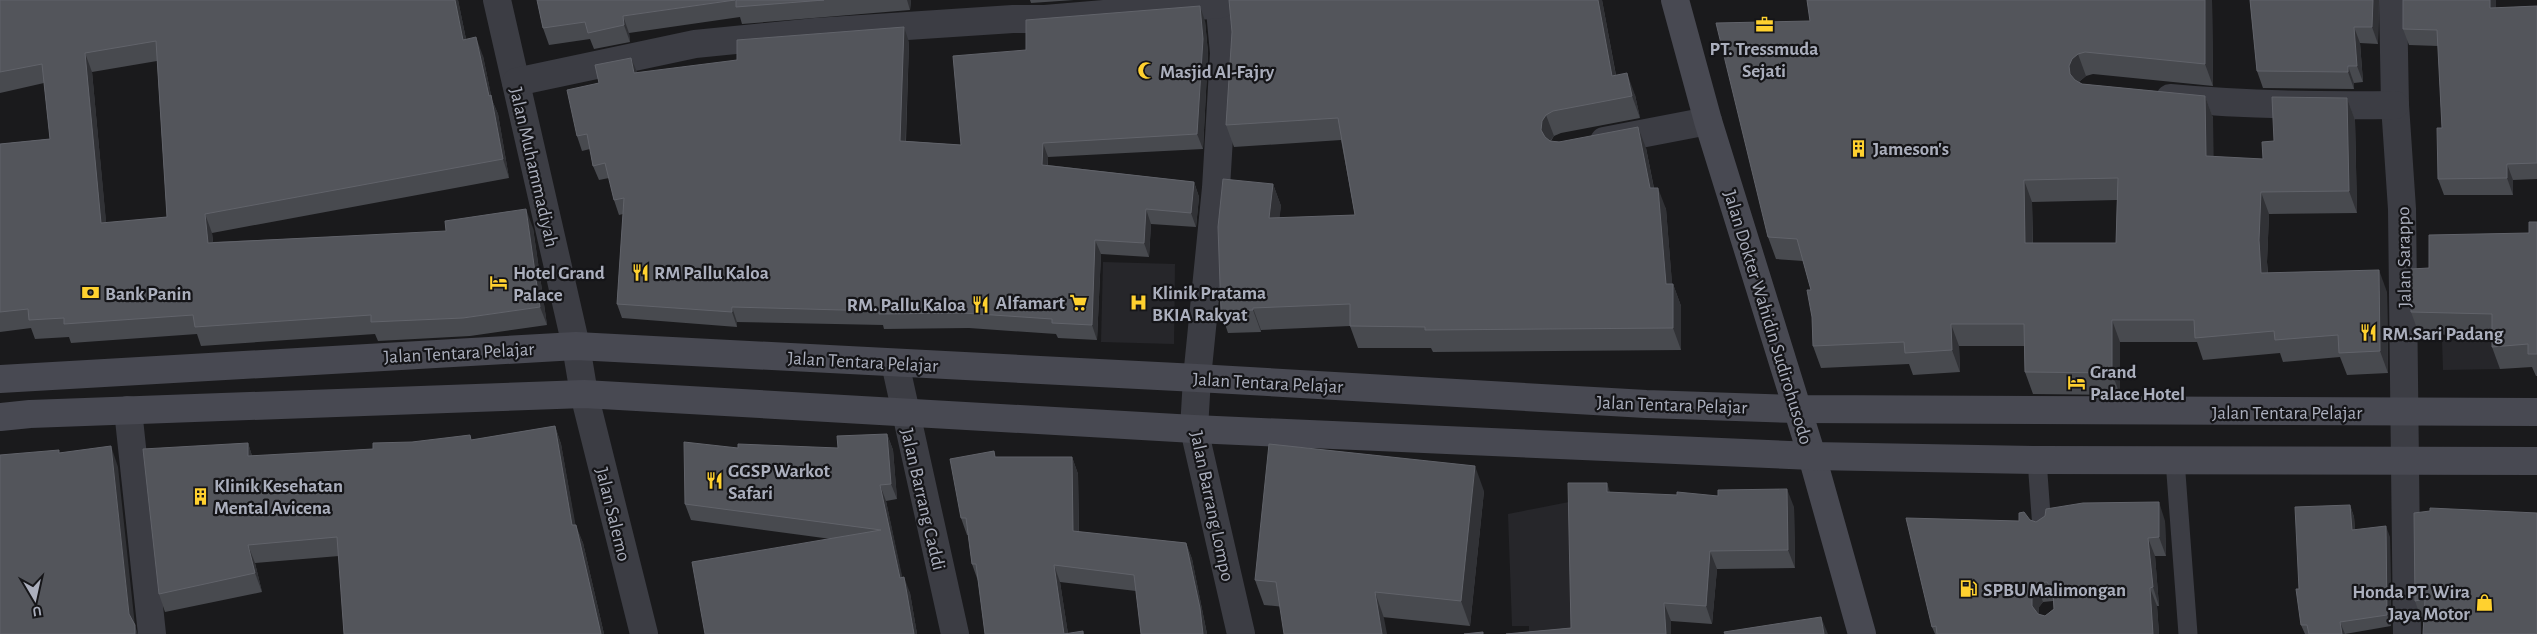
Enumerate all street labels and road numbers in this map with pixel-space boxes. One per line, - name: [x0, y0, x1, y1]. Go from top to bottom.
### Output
- street label: Jalan Muhammadiyah: [506, 86, 561, 249]
- street label: Jalan Dokter Wahidin Sudirohusodo: [1720, 188, 1815, 447]
- street label: Jalan Sarappo: [2394, 206, 2415, 308]
- street label: Jalan Tentara Pelajar: [383, 340, 535, 367]
- street label: Jalan Tentara Pelajar: [787, 349, 939, 376]
- street label: Jalan Tentara Pelajar: [1192, 370, 1344, 397]
- street label: Jalan Tentara Pelajar: [1596, 393, 1748, 418]
- street label: Jalan Tentara Pelajar: [2212, 404, 2362, 423]
- street label: Jalan Barrang Caddi: [897, 427, 948, 572]
- street label: Jalan Barrang Lompo: [1186, 429, 1237, 583]
- street label: Jalan Salemo: [592, 466, 633, 563]

